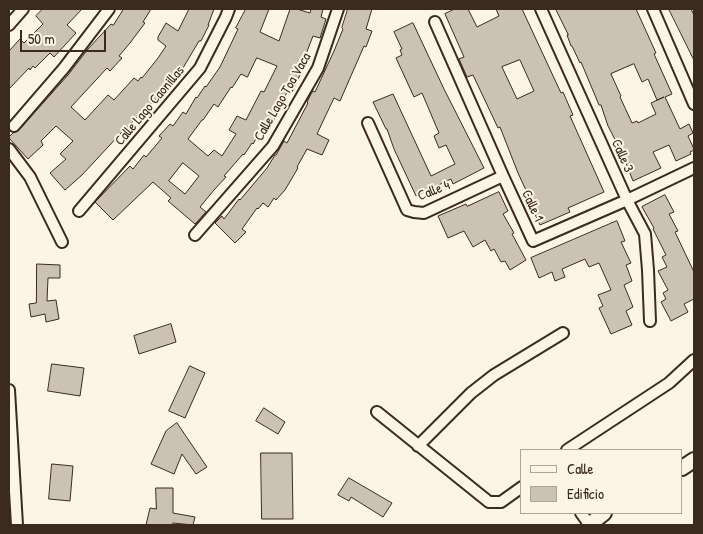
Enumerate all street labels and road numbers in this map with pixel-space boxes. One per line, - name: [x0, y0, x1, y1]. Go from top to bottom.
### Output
- street label: Calle Lago Toa Vaca: [251, 50, 315, 144]
- street label: Calle Lago Caonillas: [112, 63, 188, 149]
- street label: Calle 3: [607, 137, 637, 175]
- street label: Calle 4: [415, 177, 453, 205]
- street label: Calle 1: [517, 187, 547, 225]

